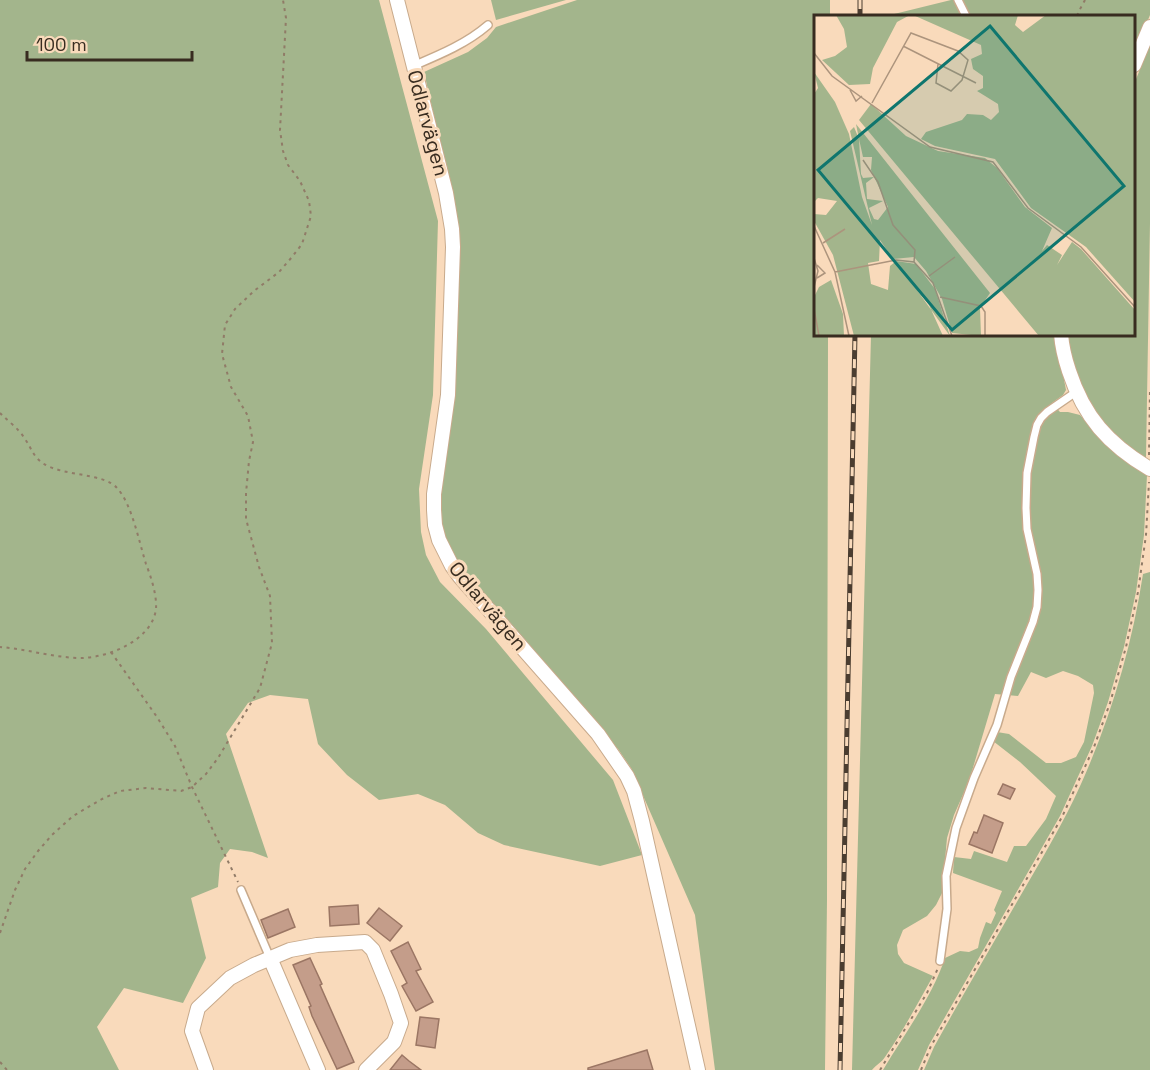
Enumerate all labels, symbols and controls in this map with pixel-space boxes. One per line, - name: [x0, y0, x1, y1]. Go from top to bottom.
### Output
- inset map: [814, 15, 1135, 336]
- scale bar: [27, 24, 192, 62]
- text: 100 m: [36, 33, 87, 56]
- street label: Odlarvägen: [401, 67, 455, 179]
- street label: Odlarvägen: [443, 556, 533, 656]

